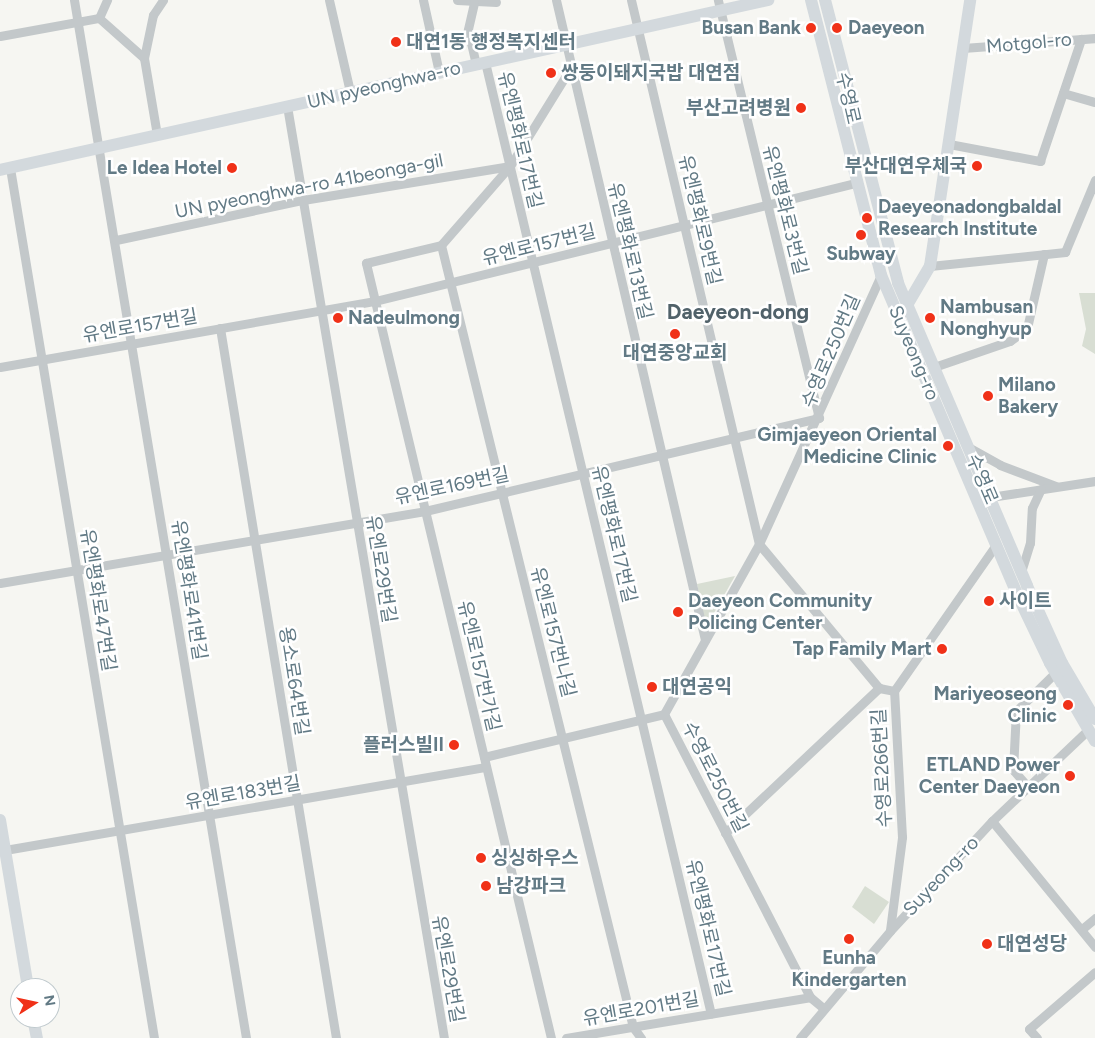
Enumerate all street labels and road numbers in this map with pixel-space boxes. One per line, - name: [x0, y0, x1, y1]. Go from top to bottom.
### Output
- street label: Motgol-ro: [985, 28, 1073, 58]
- street label: UN pyeonghwa-ro: [305, 56, 463, 114]
- street label: 유엔평화로17번길: [493, 69, 547, 211]
- street label: 수영로: [831, 70, 865, 126]
- street label: 유엔평화로3번길: [758, 143, 812, 277]
- street label: UN pyeonghwa-ro 41beonga-gil: [173, 149, 445, 223]
- street label: 유엔평화로9번길: [674, 153, 726, 287]
- street label: 유엔평화로13번길: [603, 180, 657, 322]
- street label: 유엔로157번길: [480, 220, 598, 270]
- street label: 수영로250번길: [797, 291, 865, 411]
- street label: Suyeong-ro: [884, 302, 944, 404]
- street label: 유엔로157번길: [81, 305, 199, 347]
- street label: 수영로: [961, 450, 1003, 508]
- street label: 유엔로169번길: [393, 463, 511, 509]
- street label: 유엔평화로17번길: [587, 463, 641, 605]
- street label: 유엔로29번길: [361, 513, 401, 625]
- street label: 유엔평화로41번길: [167, 518, 211, 662]
- street label: 유엔평화로47번길: [75, 527, 121, 673]
- street label: 유엔로157번나길: [526, 564, 580, 700]
- street label: 유엔로157번가길: [453, 598, 505, 734]
- street label: 용소로64번길: [274, 625, 314, 737]
- street label: 수영로266번길: [867, 708, 897, 828]
- street label: 수영로250번길: [677, 718, 753, 836]
- street label: 유엔로183번길: [183, 772, 303, 814]
- street label: Suyeong-ro: [898, 831, 984, 921]
- street label: 유엔평화로17번길: [681, 857, 735, 999]
- street label: 유엔로29번길: [427, 913, 469, 1025]
- street label: 유엔로201번길: [581, 988, 701, 1030]

